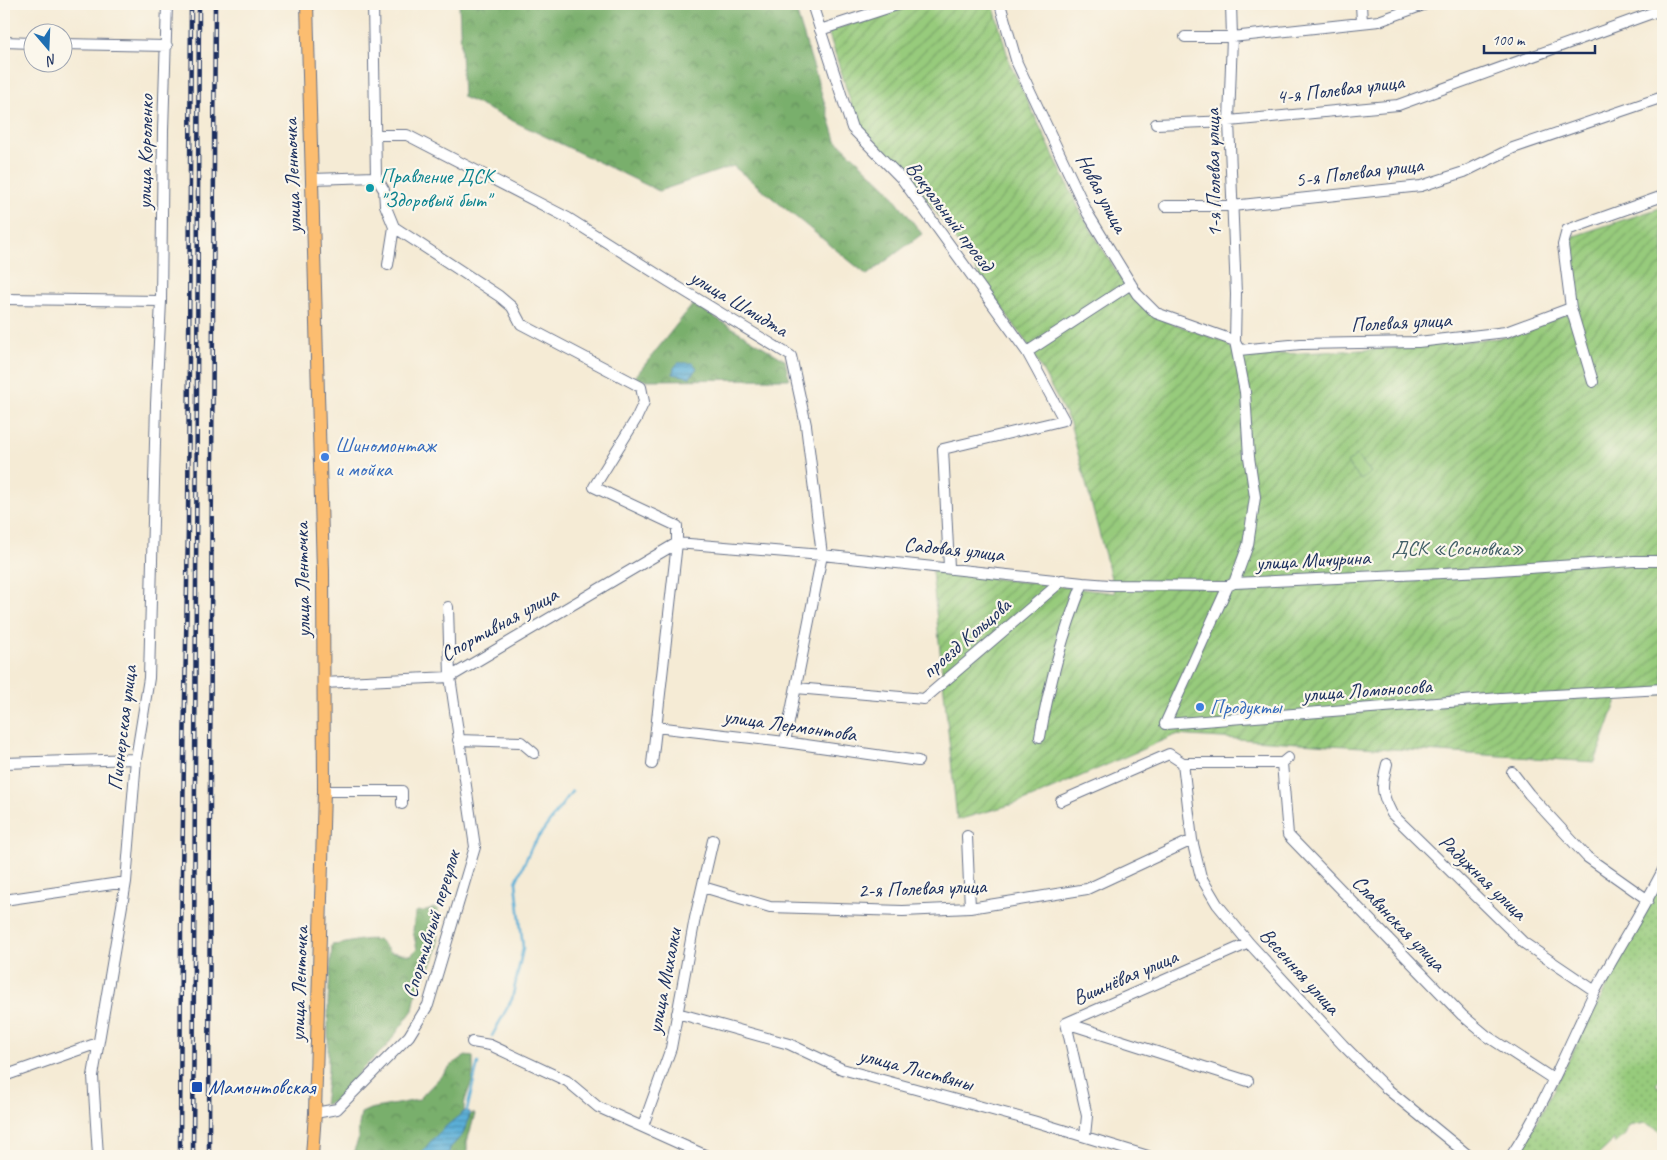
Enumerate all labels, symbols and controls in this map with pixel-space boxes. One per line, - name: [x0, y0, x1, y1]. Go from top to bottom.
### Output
- north arrow: [22, 22, 72, 72]
- scale bar: [1484, 22, 1596, 54]
- text: 100 m: [1492, 31, 1526, 50]
- text: N: [43, 50, 59, 70]
- street label: 4-я Полевая улица: [1275, 68, 1407, 110]
- street label: улица Короленко: [131, 93, 159, 212]
- street label: 1-я Полевая улица: [1199, 107, 1227, 238]
- street label: улица Ленточка: [277, 116, 307, 236]
- street label: Новая улица: [1070, 149, 1135, 239]
- street label: 5-я Полевая улица: [1294, 151, 1426, 193]
- street label: Вокзальный проезд: [900, 156, 1001, 278]
- place label: Правление ДСК "Здоровый быт": [380, 163, 497, 213]
- marker: Правление ДСК "Здоровый быт": [364, 182, 376, 194]
- street label: улица Шмидта: [684, 263, 794, 343]
- street label: Полевая улица: [1350, 306, 1454, 338]
- place label: Шиномонтаж и мойка: [335, 432, 438, 482]
- marker: Шиномонтаж и мойка: [319, 451, 331, 463]
- street label: улица Ленточка: [288, 520, 316, 640]
- street label: Садовая улица: [903, 531, 1007, 567]
- park label: ДСК «Сосновка»: [1392, 535, 1524, 561]
- street label: улица Мичурина: [1253, 544, 1373, 576]
- street label: Спортивная улица: [436, 580, 564, 667]
- street label: проезд Кольцова: [916, 591, 1017, 684]
- street label: Пионерская улица: [101, 662, 143, 792]
- street label: улица Ломоносова: [1299, 672, 1434, 708]
- place label: Продукты: [1210, 694, 1283, 720]
- marker: Продукты: [1194, 701, 1206, 713]
- street label: улица Лермонтова: [720, 703, 860, 747]
- street label: Радужная улица: [1433, 829, 1534, 927]
- street label: Спортивный переулок: [396, 845, 466, 1001]
- street label: Славянская улица: [1347, 869, 1453, 978]
- street label: 2-я Полевая улица: [857, 873, 988, 903]
- street label: Весенняя улица: [1254, 922, 1347, 1021]
- street label: улица Ленточка: [284, 924, 314, 1044]
- street label: улица Михалки: [641, 924, 687, 1038]
- street label: Вишнёвая улица: [1069, 943, 1183, 1011]
- street label: улица Листвяны: [854, 1041, 978, 1097]
- place label: Мамонтовская: [208, 1074, 317, 1100]
- marker: Мамонтовская: [190, 1080, 204, 1094]

